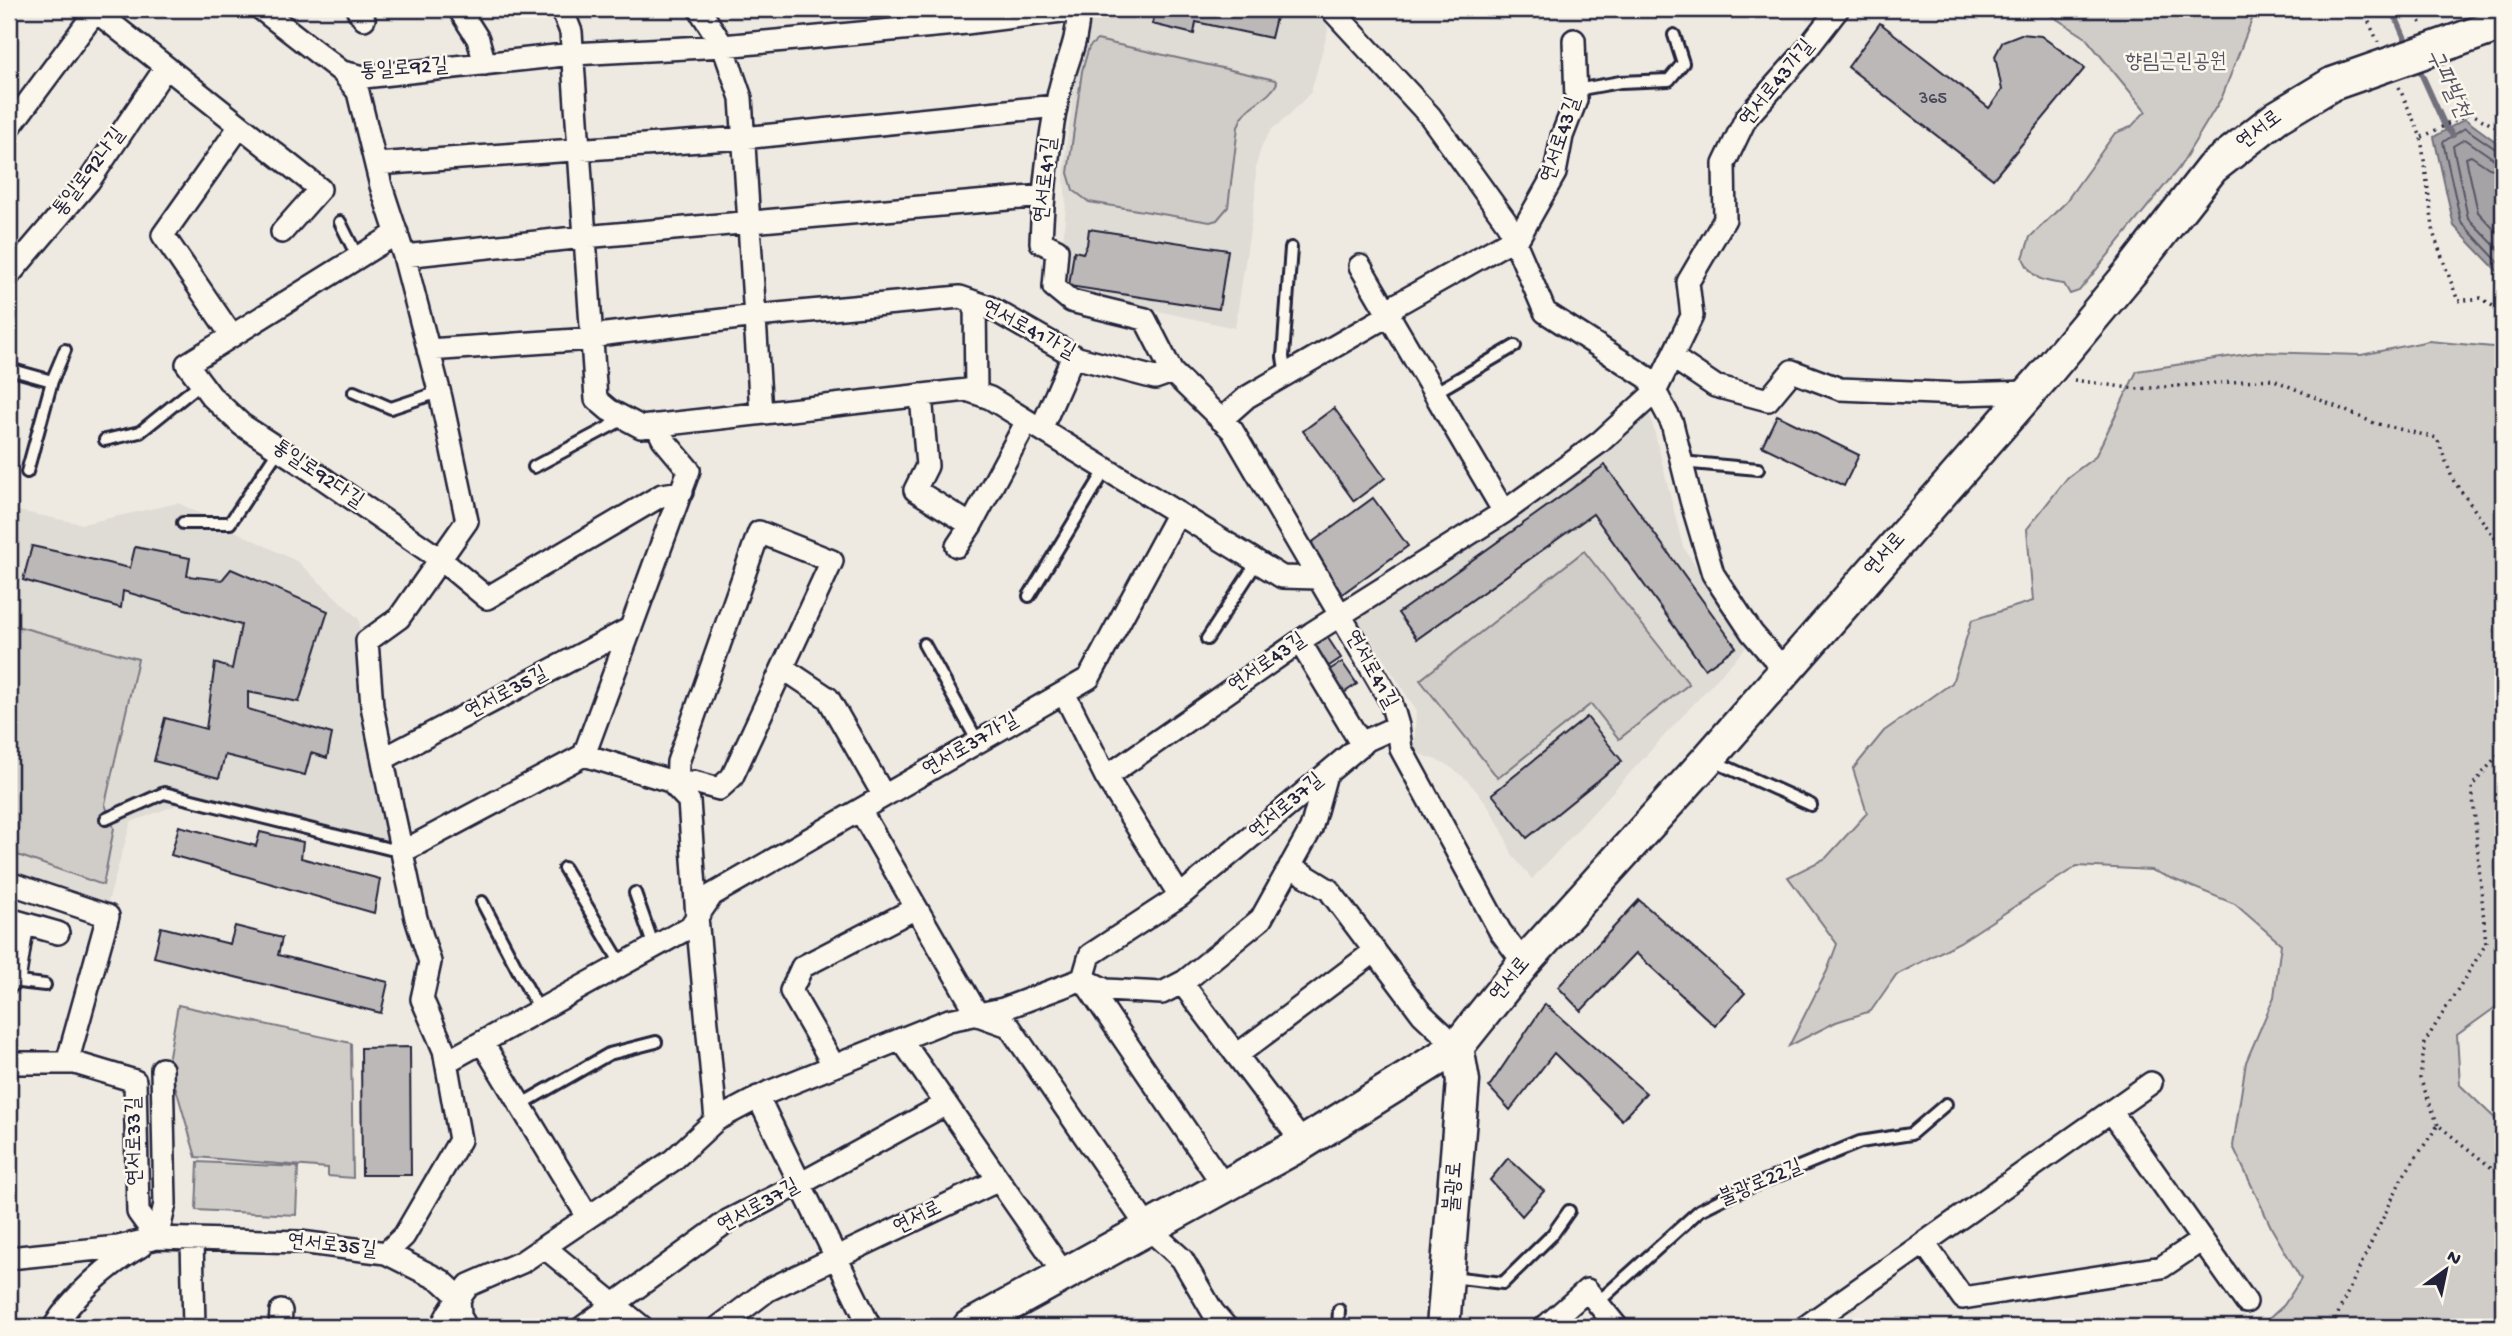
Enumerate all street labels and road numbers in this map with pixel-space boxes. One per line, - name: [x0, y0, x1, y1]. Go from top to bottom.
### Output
- street label: 연서로43가길: [1735, 35, 1821, 133]
- street label: 통일로92길: [359, 54, 449, 86]
- street label: 연서로43길: [1536, 94, 1588, 186]
- street label: 연서로: [2232, 106, 2288, 156]
- street label: 통일로92나길: [48, 123, 132, 223]
- street label: 연서로41길: [1030, 136, 1064, 224]
- street label: 연서로41가길: [977, 296, 1079, 366]
- street label: 통일로92다길: [266, 435, 368, 515]
- street label: 연서로: [1860, 528, 1912, 582]
- street label: 연서로41길: [1338, 626, 1402, 714]
- street label: 연서로43길: [1225, 628, 1311, 700]
- street label: 연서로35길: [462, 662, 552, 726]
- street label: 연서로37가길: [919, 709, 1023, 783]
- street label: 연서로37길: [1245, 769, 1329, 845]
- street label: 연서로: [1485, 953, 1537, 1007]
- street label: 연서로33길: [123, 1096, 149, 1186]
- street label: 불광로22길: [1715, 1154, 1807, 1213]
- street label: 불광로: [1440, 1161, 1469, 1213]
- street label: 연서로37길: [714, 1174, 804, 1240]
- street label: 연서로: [890, 1197, 946, 1241]
- street label: 연서로35길: [286, 1230, 378, 1264]

